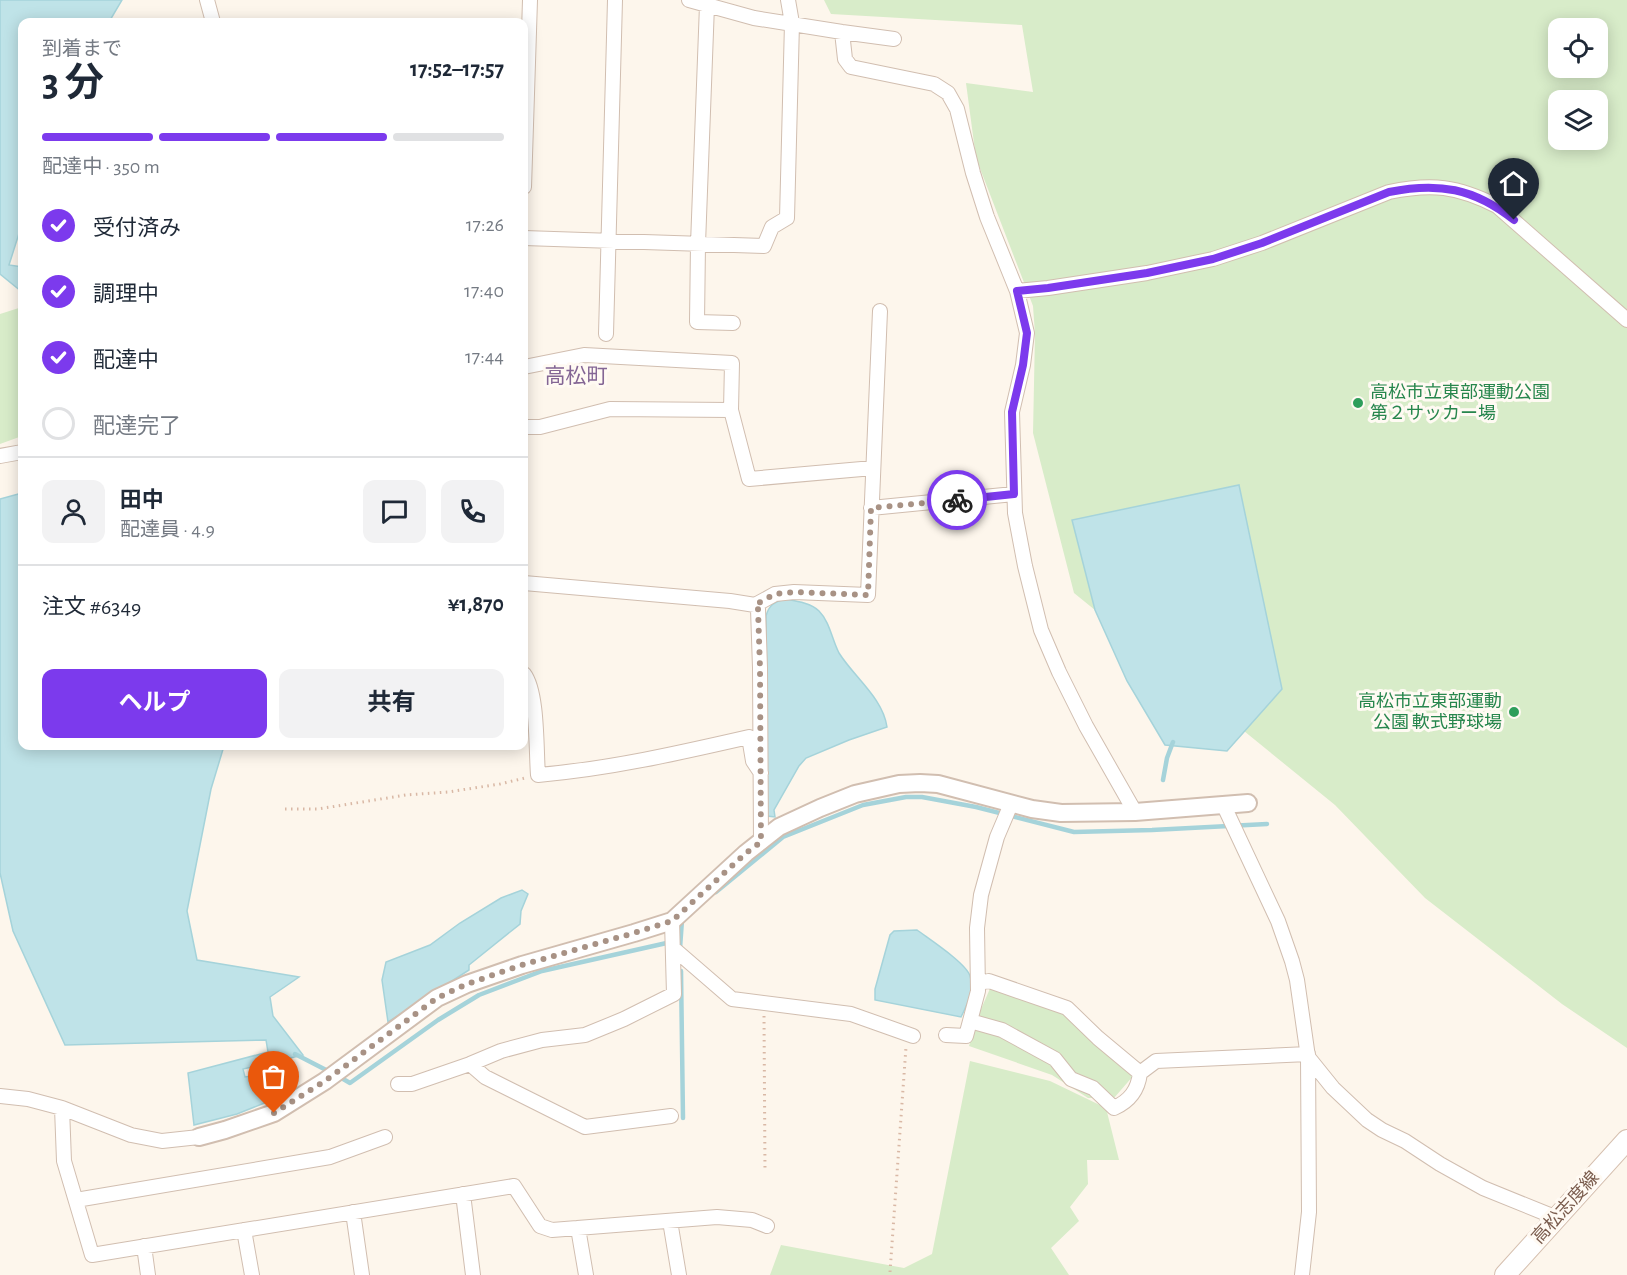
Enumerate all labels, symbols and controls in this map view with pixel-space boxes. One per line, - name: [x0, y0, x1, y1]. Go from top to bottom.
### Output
- map controls: [1548, 18, 1608, 150]
- button: locate: [1548, 18, 1608, 78]
- text: 到着まで: [42, 39, 122, 59]
- text: 17:52–17:57: [410, 58, 504, 80]
- text: 3 分: [42, 64, 104, 103]
- button: layers: [1548, 90, 1608, 150]
- text: 配達中 · 350 m: [42, 157, 160, 177]
- pin: [1488, 158, 1539, 220]
- icon: home: [1497, 167, 1530, 200]
- icon: check: [42, 209, 75, 242]
- text: 17:26: [466, 215, 504, 235]
- text: 受付済み: [93, 217, 181, 239]
- icon: check: [42, 275, 75, 308]
- text: 17:40: [464, 281, 504, 301]
- text: 調理中: [93, 283, 159, 305]
- icon: check: [42, 341, 75, 374]
- text: 17:44: [465, 347, 504, 367]
- text: 配達中: [93, 349, 159, 371]
- district label: 高松町: [545, 365, 608, 387]
- place label: 高松市立東部運動公園 第２サッカー場: [1370, 383, 1550, 423]
- marker: 高松市立東部運動公園 第２サッカー場: [1351, 396, 1365, 410]
- text: 配達完了: [93, 415, 181, 437]
- courier: [927, 470, 987, 530]
- button: person: [42, 480, 105, 543]
- button: chat: [363, 480, 426, 543]
- button: phone: [441, 480, 504, 543]
- icon: bike: [941, 484, 974, 517]
- text: 田中: [120, 489, 164, 511]
- text: 配達員 · 4.9: [120, 520, 215, 540]
- text: ¥1,870: [448, 593, 504, 615]
- text: 注文 #6349: [42, 596, 141, 618]
- button: ヘルプ: [42, 669, 267, 738]
- button: 共有: [279, 669, 504, 738]
- place label: 高松市立東部運動 公園 軟式野球場: [1358, 692, 1502, 732]
- marker: 高松市立東部運動 公園 軟式野球場: [1507, 705, 1521, 719]
- pin: [248, 1051, 299, 1113]
- icon: bag: [257, 1060, 290, 1093]
- street label: 高松志度線: [1528, 1167, 1603, 1247]

